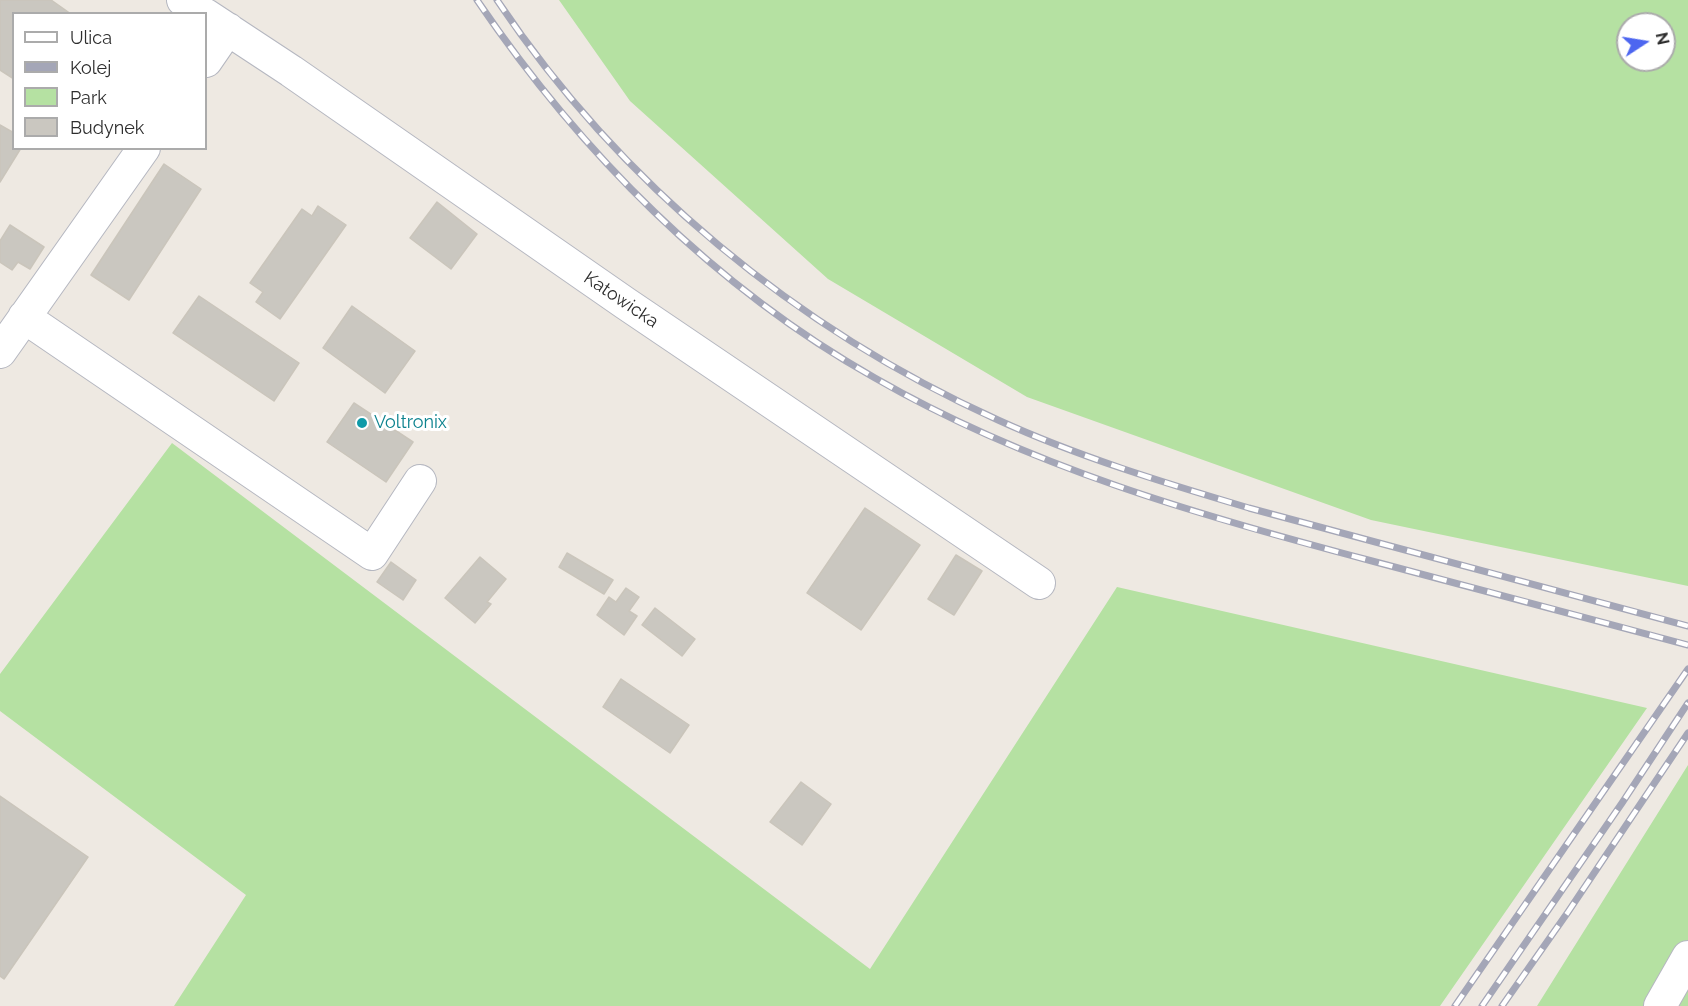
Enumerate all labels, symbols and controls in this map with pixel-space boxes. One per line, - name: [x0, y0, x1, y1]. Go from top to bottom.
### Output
- legend: [12, 12, 207, 150]
- north arrow: [1616, 12, 1676, 72]
- text: Ulica: [70, 27, 112, 48]
- text: N: [1652, 31, 1673, 47]
- text: Kolej: [70, 57, 111, 78]
- text: Park: [70, 87, 107, 108]
- text: Budynek: [70, 117, 144, 138]
- street label: Katowicka: [580, 267, 662, 333]
- place label: Voltronix: [374, 412, 447, 434]
- marker: Voltronix: [355, 416, 369, 430]

